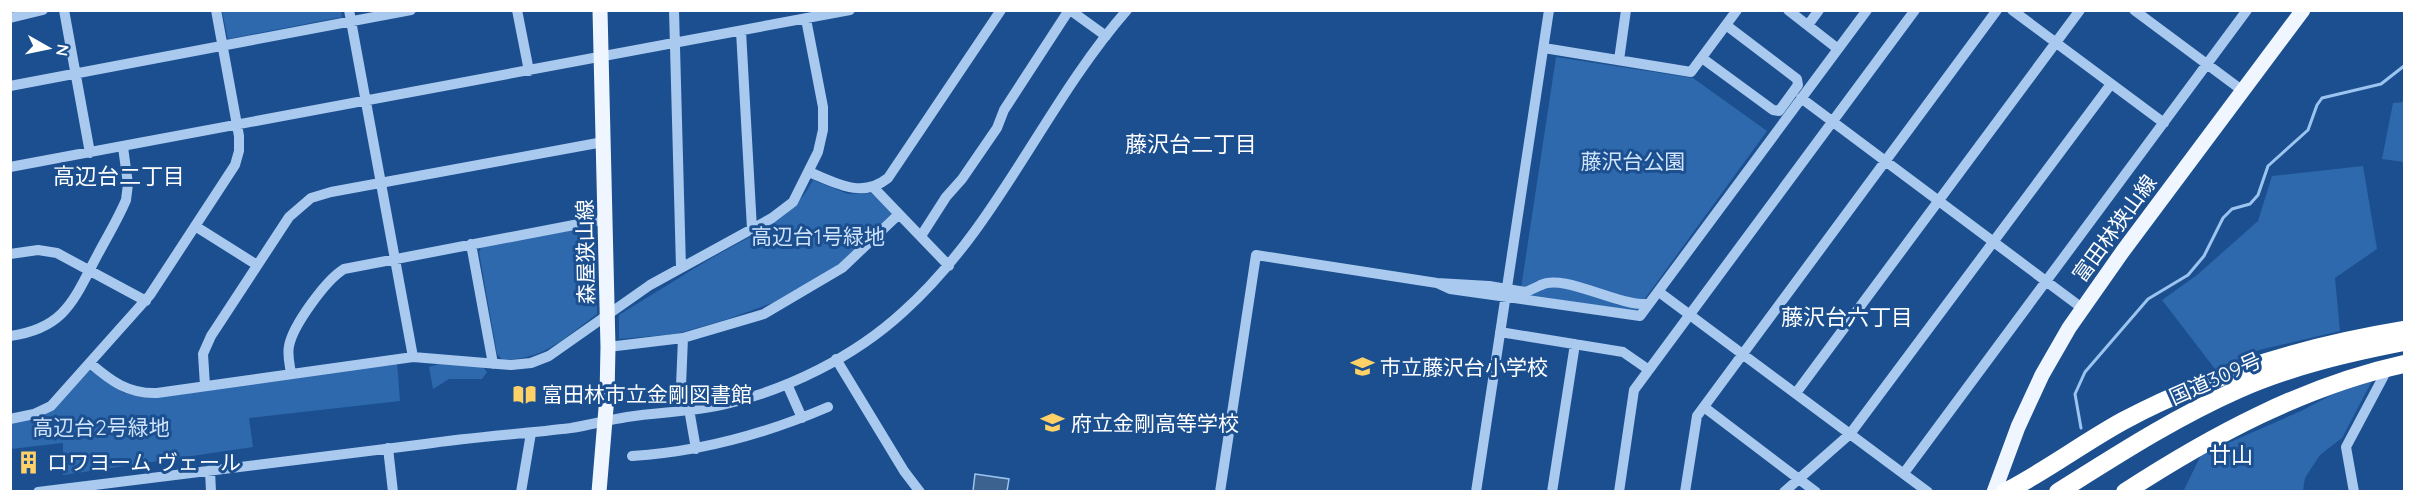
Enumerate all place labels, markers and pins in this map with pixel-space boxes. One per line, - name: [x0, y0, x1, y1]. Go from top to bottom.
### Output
- school or university icon: 市立藤沢台小学校: [1349, 354, 1375, 380]
- place label: 市立藤沢台小学校: [1380, 354, 1548, 380]
- library icon: 富田林市立金剛図書館: [511, 381, 537, 407]
- place label: 富田林市立金剛図書館: [542, 381, 752, 407]
- school or university icon: 府立金剛高等学校: [1040, 410, 1066, 436]
- place label: 府立金剛高等学校: [1071, 410, 1239, 436]
- building icon: ロワヨーム ヴェール: [16, 449, 42, 475]
- place label: ロワヨーム ヴェール: [47, 449, 241, 475]

